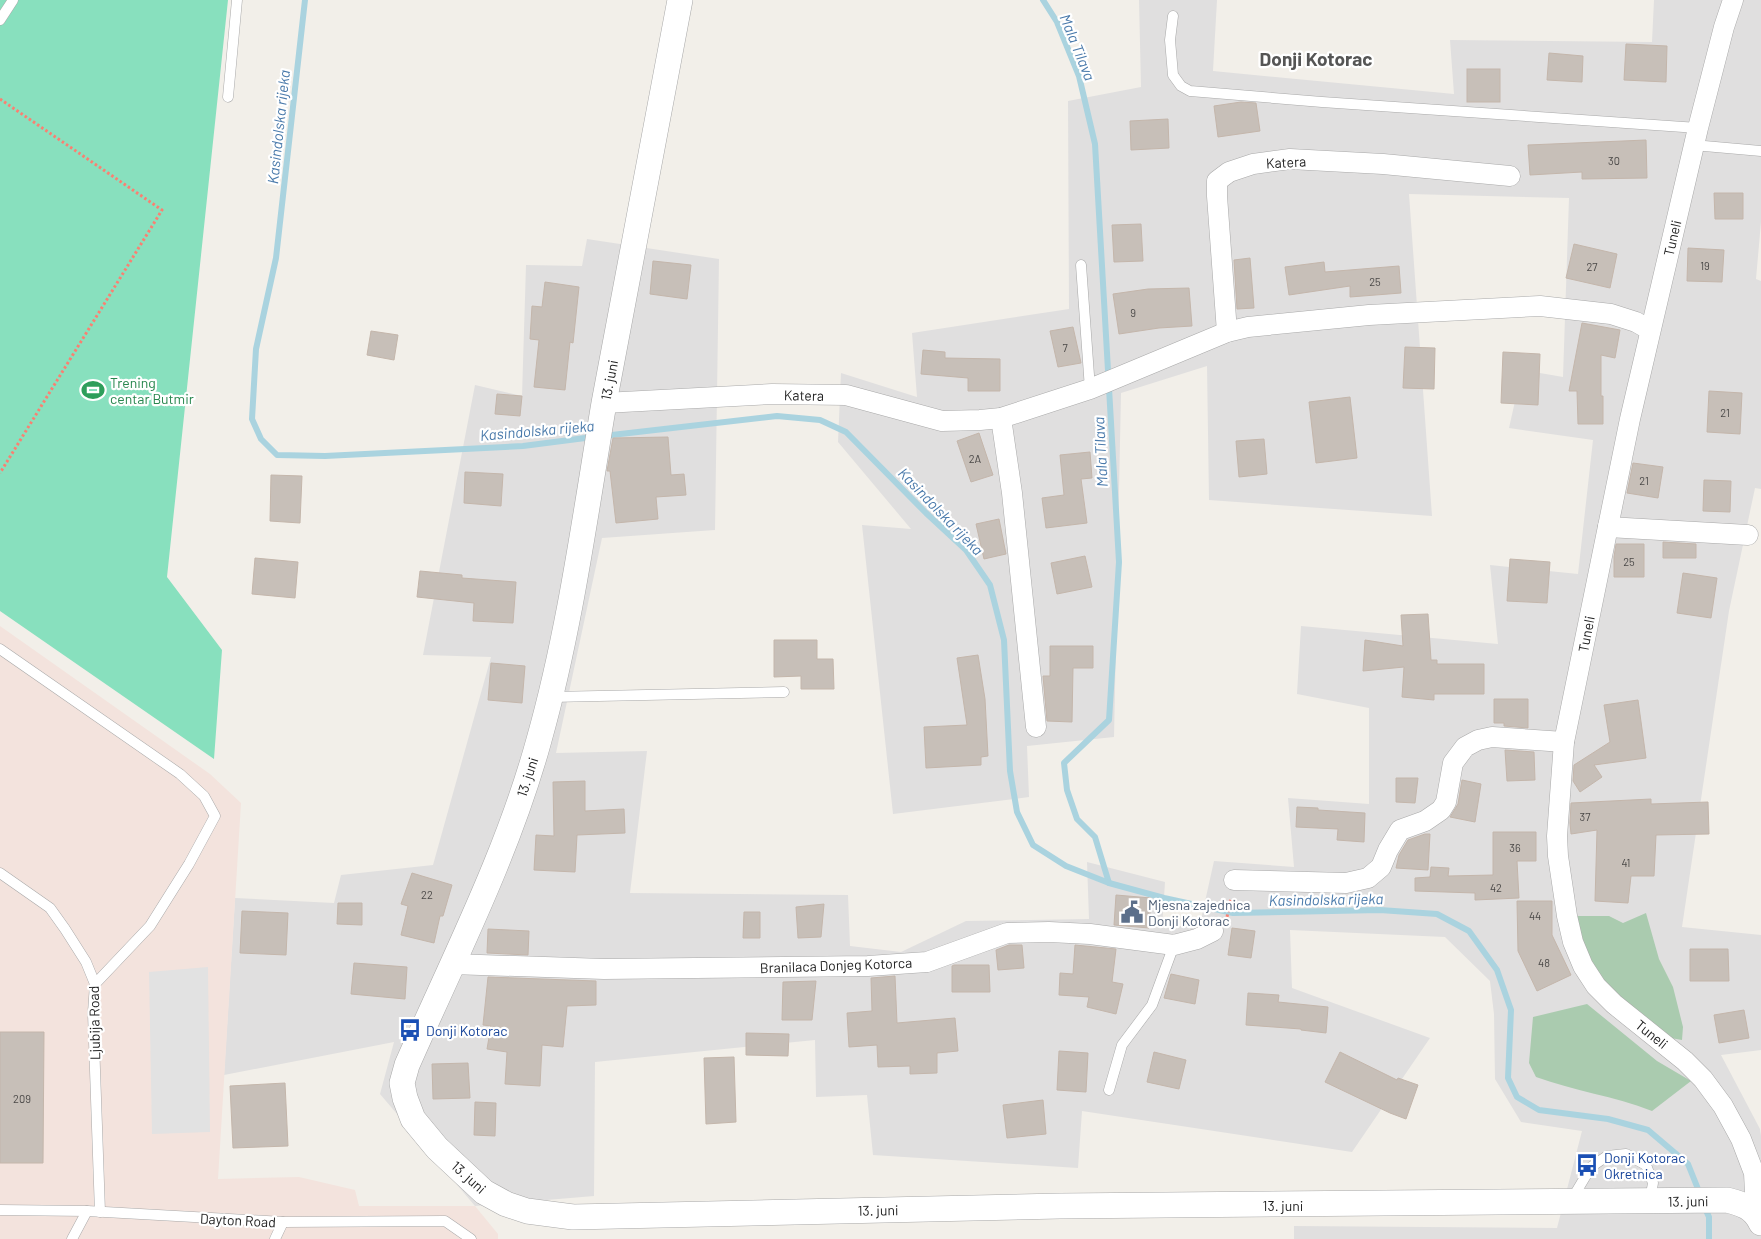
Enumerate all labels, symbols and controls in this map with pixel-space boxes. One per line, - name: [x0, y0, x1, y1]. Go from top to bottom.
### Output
- water label: Mala Tilava: [1057, 11, 1100, 83]
- district label: Donji Kotorac: [1260, 47, 1372, 70]
- water label: Kasindolska rijeka: [263, 69, 293, 185]
- street label: Katera: [1265, 152, 1307, 172]
- house number: 30: [1608, 154, 1620, 167]
- street label: Tuneli: [1660, 218, 1684, 258]
- house number: 19: [1700, 259, 1710, 272]
- house number: 27: [1586, 260, 1598, 273]
- house number: 25: [1369, 275, 1381, 288]
- house number: 9: [1130, 306, 1136, 319]
- house number: 7: [1062, 341, 1068, 354]
- street label: 13. juni: [597, 358, 621, 402]
- place label: Trening centar Butmir: [110, 374, 194, 407]
- sports icon: Trening centar Butmir: [80, 377, 106, 403]
- street label: Katera: [784, 386, 824, 404]
- house number: 21: [1720, 406, 1730, 419]
- water label: Kasindolska rijeka: [479, 416, 595, 444]
- water label: Mala Tilava: [1089, 416, 1111, 487]
- house number: 2A: [969, 452, 982, 465]
- water label: Kasindolska rijeka: [895, 464, 987, 559]
- house number: 21: [1639, 474, 1649, 487]
- house number: 25: [1623, 555, 1635, 568]
- street label: Tuneli: [1574, 614, 1598, 654]
- street label: 13. juni: [513, 755, 541, 799]
- house number: 37: [1580, 810, 1590, 823]
- house number: 36: [1509, 841, 1521, 854]
- house number: 41: [1622, 856, 1630, 869]
- house number: 42: [1490, 881, 1502, 894]
- house number: 22: [421, 888, 433, 901]
- water label: Kasindolska rijeka: [1269, 889, 1384, 909]
- place label: Mjesna zajednica Donji Kotorac: [1148, 896, 1250, 929]
- public building icon: Mjesna zajednica Donji Kotorac: [1119, 899, 1145, 925]
- house number: 44: [1529, 909, 1541, 922]
- street label: Branilaca Donjeg Kotorca: [759, 954, 913, 976]
- house number: 48: [1538, 956, 1550, 969]
- street label: Ljubija Road: [85, 986, 103, 1060]
- street label: Tuneli: [1632, 1016, 1672, 1052]
- bus stop icon: Donji Kotorac: [397, 1017, 423, 1043]
- place label: Donji Kotorac: [426, 1022, 508, 1039]
- house number: 209: [13, 1092, 31, 1105]
- place label: Donji Kotorac Okretnica: [1604, 1149, 1686, 1182]
- bus stop icon: Donji Kotorac Okretnica: [1574, 1152, 1600, 1178]
- street label: 13. juni: [448, 1157, 490, 1197]
- street label: 13. juni: [1667, 1192, 1709, 1210]
- street label: 13. juni: [1263, 1197, 1303, 1214]
- street label: 13. juni: [857, 1201, 899, 1219]
- street label: Dayton Road: [200, 1210, 276, 1230]

